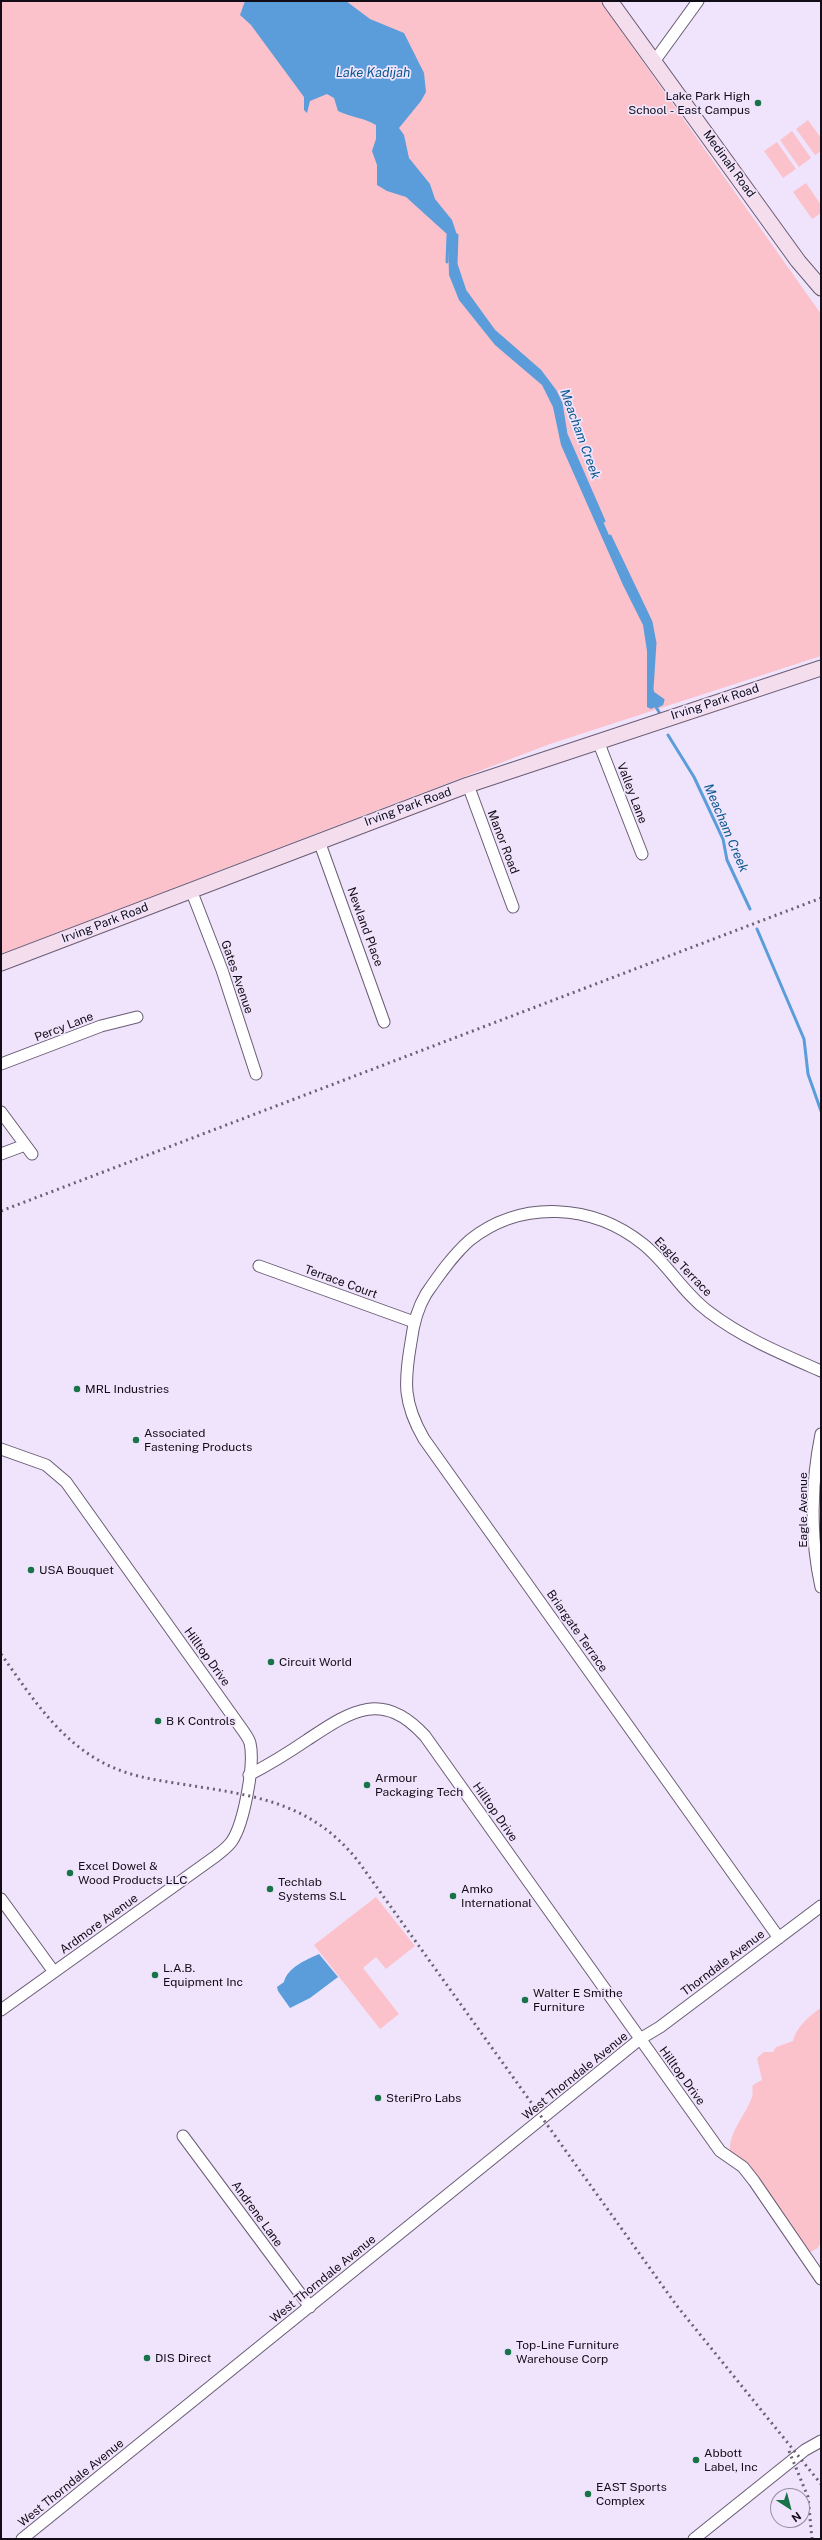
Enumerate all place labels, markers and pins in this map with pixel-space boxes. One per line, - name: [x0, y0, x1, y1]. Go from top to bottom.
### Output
- place label: Lake Park High School - East Campus: [628, 89, 750, 117]
- marker: Lake Park High School - East Campus: [753, 98, 763, 108]
- place label: MRL Industries: [85, 1382, 169, 1396]
- marker: MRL Industries: [72, 1384, 82, 1394]
- place label: Associated Fastening Products: [144, 1426, 252, 1454]
- marker: Associated Fastening Products: [131, 1435, 141, 1445]
- place label: USA Bouquet: [39, 1563, 114, 1577]
- marker: USA Bouquet: [26, 1565, 36, 1575]
- place label: Circuit World: [279, 1655, 352, 1669]
- marker: Circuit World: [266, 1657, 276, 1667]
- place label: B K Controls: [166, 1714, 235, 1728]
- marker: B K Controls: [153, 1716, 163, 1726]
- place label: Armour Packaging Tech: [375, 1771, 463, 1799]
- marker: Armour Packaging Tech: [362, 1780, 372, 1790]
- place label: Excel Dowel & Wood Products LLC: [78, 1859, 187, 1887]
- marker: Excel Dowel & Wood Products LLC: [65, 1868, 75, 1878]
- place label: Techlab Systems S.L: [278, 1875, 346, 1903]
- place label: Amko International: [461, 1882, 532, 1910]
- marker: Techlab Systems S.L: [265, 1884, 275, 1894]
- marker: Amko International: [448, 1891, 458, 1901]
- place label: L.A.B. Equipment Inc: [163, 1961, 243, 1989]
- marker: L.A.B. Equipment Inc: [150, 1970, 160, 1980]
- place label: Walter E Smithe Furniture: [533, 1986, 623, 2014]
- marker: Walter E Smithe Furniture: [520, 1995, 530, 2005]
- place label: SteriPro Labs: [386, 2091, 461, 2105]
- marker: SteriPro Labs: [373, 2093, 383, 2103]
- place label: Top-Line Furniture Warehouse Corp: [516, 2338, 619, 2366]
- marker: Top-Line Furniture Warehouse Corp: [503, 2347, 513, 2357]
- place label: DIS Direct: [155, 2351, 211, 2365]
- marker: DIS Direct: [142, 2353, 152, 2363]
- place label: Abbott Label, Inc: [704, 2446, 758, 2474]
- marker: Abbott Label, Inc: [691, 2455, 701, 2465]
- place label: EAST Sports Complex: [596, 2480, 667, 2508]
- marker: EAST Sports Complex: [583, 2489, 593, 2499]

